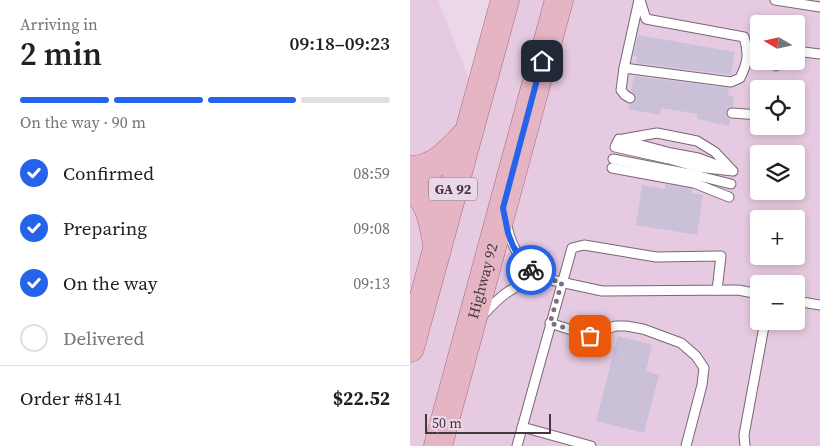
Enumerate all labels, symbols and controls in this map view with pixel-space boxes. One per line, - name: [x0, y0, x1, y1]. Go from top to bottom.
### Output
- text: Arriving in: [20, 13, 98, 35]
- north arrow: [750, 15, 805, 70]
- map controls: [750, 15, 805, 330]
- text: 09:18–09:23: [290, 30, 390, 56]
- text: 2 min: [20, 32, 102, 76]
- pin: [521, 40, 563, 82]
- icon: home: [528, 47, 556, 75]
- button: locate: [750, 80, 805, 135]
- text: On the way · 90 m: [20, 111, 146, 133]
- button: layers: [750, 145, 805, 200]
- icon: check: [20, 159, 48, 187]
- text: Confirmed: [63, 160, 154, 186]
- text: 08:59: [353, 162, 390, 184]
- road number: GA 92: [429, 178, 477, 200]
- button: +: [750, 210, 805, 265]
- icon: check: [20, 214, 48, 242]
- text: Preparing: [63, 215, 147, 241]
- text: 09:08: [353, 217, 390, 239]
- street label: Highway 92: [462, 241, 503, 321]
- courier: [506, 245, 556, 295]
- icon: bike: [517, 256, 545, 284]
- icon: check: [20, 269, 48, 297]
- text: On the way: [63, 270, 158, 296]
- text: 09:13: [353, 272, 390, 294]
- button: −: [750, 275, 805, 330]
- pin: [569, 315, 611, 357]
- icon: bag: [576, 322, 604, 350]
- text: Delivered: [63, 325, 144, 351]
- text: Order #8141: [20, 385, 122, 411]
- text: $22.52: [333, 385, 390, 411]
- scale bar: [425, 411, 551, 434]
- text: 50 m: [432, 413, 462, 433]

